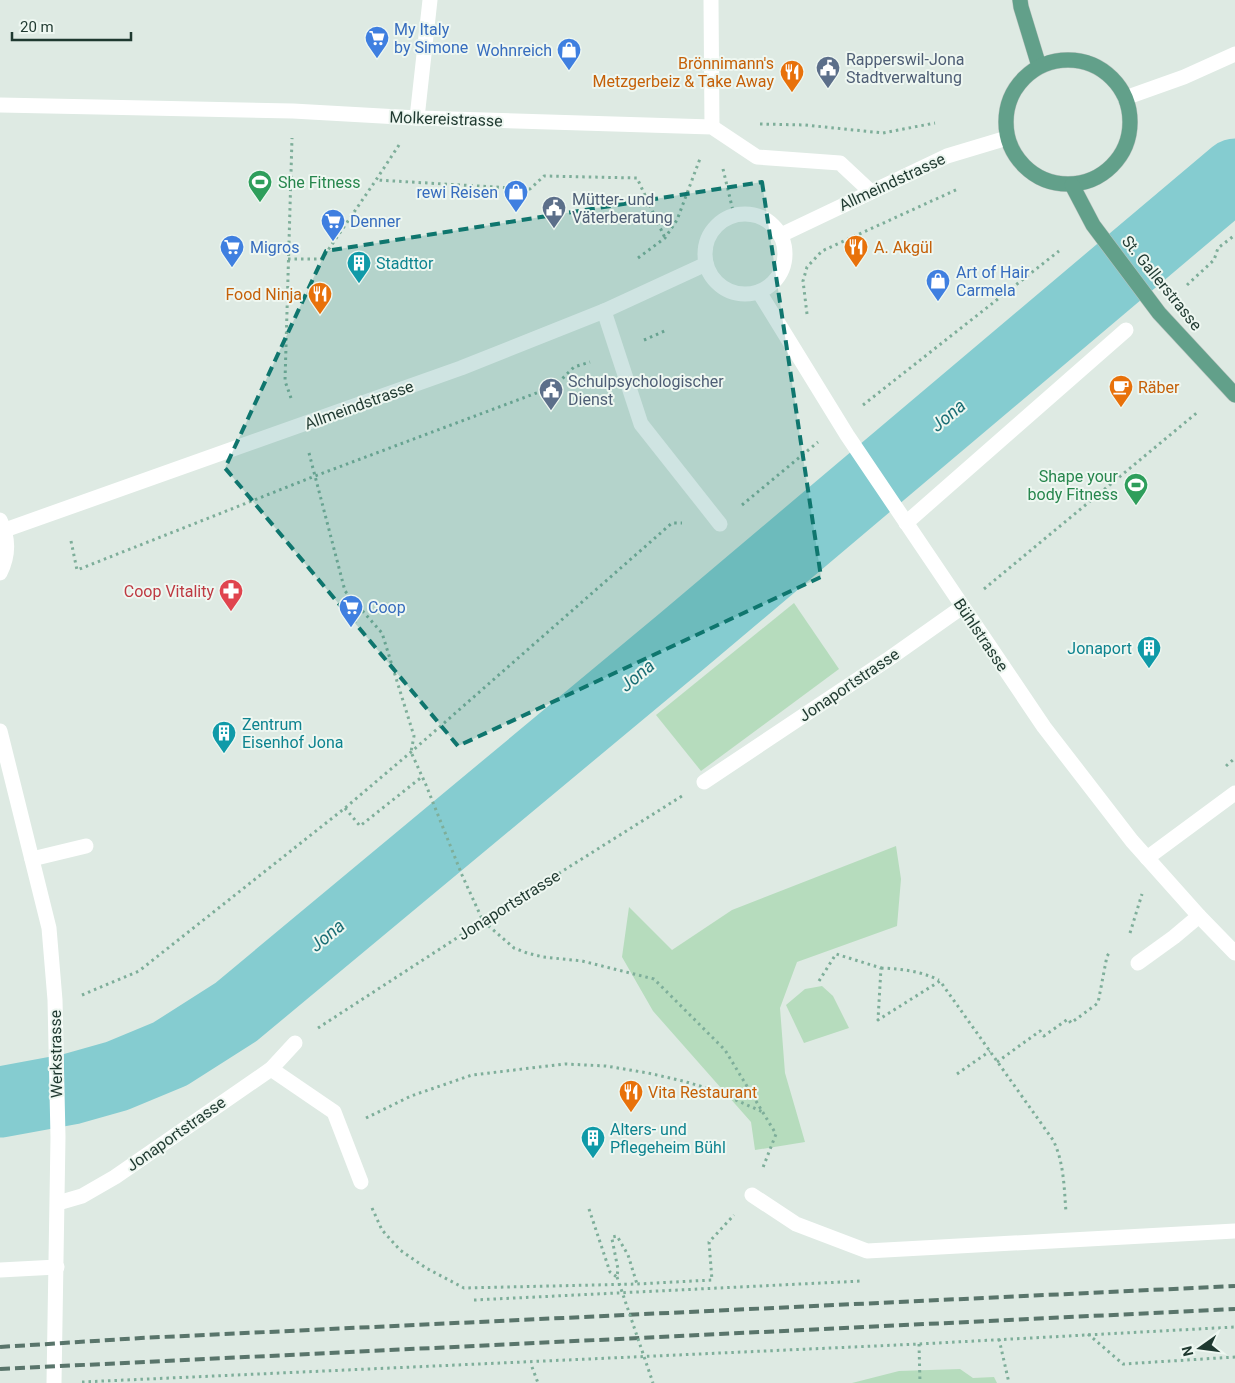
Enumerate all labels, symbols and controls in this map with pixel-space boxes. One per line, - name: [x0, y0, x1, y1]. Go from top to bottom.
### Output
- scale bar: [12, 10, 131, 42]
- text: 20 m: [20, 18, 54, 36]
- place label: My Italy by Simone: [394, 20, 468, 57]
- supermarket icon: My Italy by Simone: [364, 25, 390, 59]
- shop icon: Wohnreich: [556, 37, 582, 71]
- place label: Wohnreich: [476, 41, 552, 60]
- place label: Rapperswil-Jona Stadtverwaltung: [846, 50, 964, 87]
- place label: Brönnimann's Metzgerbeiz & Take Away: [593, 54, 774, 91]
- public building icon: Rapperswil-Jona Stadtverwaltung: [815, 55, 841, 89]
- restaurant icon: Brönnimann's Metzgerbeiz & Take Away: [779, 59, 805, 93]
- street label: Molkereistrasse: [389, 108, 503, 130]
- street label: Allmeindstrasse: [836, 149, 948, 215]
- sports icon: She Fitness: [247, 169, 273, 203]
- place label: She Fitness: [278, 173, 361, 192]
- shop icon: rewi Reisen: [503, 179, 529, 213]
- place label: rewi Reisen: [417, 183, 498, 202]
- place label: Mütter- und Väterberatung: [572, 190, 673, 227]
- public building icon: Mütter- und Väterberatung: [541, 195, 567, 229]
- supermarket icon: Denner: [320, 208, 346, 242]
- place label: Denner: [350, 212, 401, 231]
- street label: St. Gallerstrasse: [1118, 232, 1206, 334]
- supermarket icon: Migros: [219, 234, 245, 268]
- restaurant icon: A. Akgül: [843, 234, 869, 268]
- place label: Migros: [250, 238, 300, 257]
- place label: A. Akgül: [874, 238, 933, 257]
- building icon: Stadttor: [346, 250, 372, 284]
- place label: Stadttor: [376, 254, 434, 273]
- place label: Art of Hair Carmela: [956, 263, 1030, 300]
- shop icon: Art of Hair Carmela: [925, 268, 951, 302]
- restaurant icon: Food Ninja: [307, 281, 333, 315]
- place label: Food Ninja: [225, 285, 302, 304]
- place label: Schulpsychologischer Dienst: [568, 372, 724, 409]
- cafe icon: Räber: [1108, 374, 1134, 408]
- street label: Allmeindstrasse: [302, 376, 416, 434]
- public building icon: Schulpsychologischer Dienst: [538, 377, 564, 411]
- place label: Räber: [1138, 378, 1180, 397]
- water label: Jona: [926, 395, 970, 435]
- place label: Shape your body Fitness: [1028, 467, 1119, 504]
- sports icon: Shape your body Fitness: [1123, 472, 1149, 506]
- pharmacy icon: Coop Vitality: [218, 578, 244, 612]
- place label: Coop Vitality: [124, 582, 214, 601]
- supermarket icon: Coop: [338, 594, 364, 628]
- street label: Bühlstrasse: [950, 595, 1012, 675]
- place label: Coop: [368, 598, 406, 617]
- building icon: Jonaport: [1136, 635, 1162, 669]
- place label: Jonaport: [1067, 639, 1132, 658]
- street label: Jonaportstrasse: [795, 644, 903, 726]
- water label: Jona: [615, 655, 659, 695]
- place label: Zentrum Eisenhof Jona: [242, 715, 344, 752]
- building icon: Zentrum Eisenhof Jona: [211, 720, 237, 754]
- street label: Jonaportstrasse: [454, 866, 564, 944]
- water label: Jona: [305, 915, 349, 955]
- street label: Werkstrasse: [46, 1010, 66, 1098]
- restaurant icon: Vita Restaurant: [618, 1079, 644, 1113]
- place label: Vita Restaurant: [648, 1083, 757, 1102]
- street label: Jonaportstrasse: [123, 1093, 229, 1175]
- place label: Alters- und Pflegeheim Bühl: [610, 1120, 726, 1157]
- building icon: Alters- und Pflegeheim Bühl: [580, 1125, 606, 1159]
- north arrow: [1175, 1323, 1225, 1373]
- text: N: [1178, 1344, 1196, 1358]

